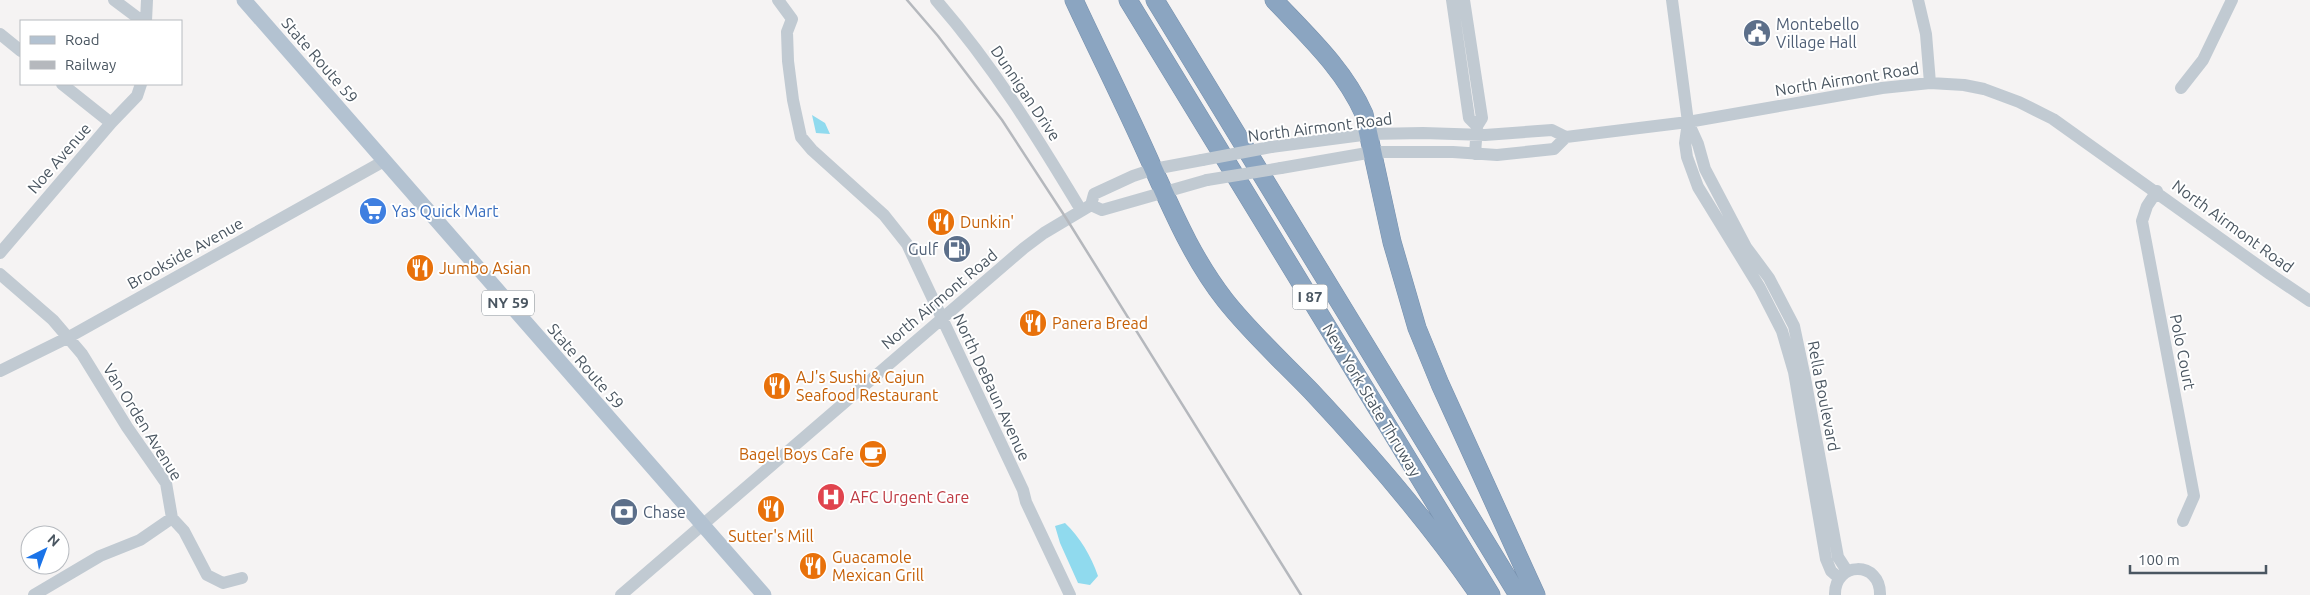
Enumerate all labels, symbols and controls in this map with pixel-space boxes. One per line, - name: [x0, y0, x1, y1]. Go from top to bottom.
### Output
- street label: State Route 59: [278, 14, 362, 106]
- place label: Montebello Village Hall: [1776, 15, 1859, 51]
- public building icon: Montebello Village Hall: [1742, 18, 1772, 48]
- legend: [20, 20, 182, 85]
- text: Road: [65, 31, 100, 48]
- street label: Dunnigan Drive: [988, 42, 1064, 144]
- text: Railway: [65, 56, 116, 73]
- street label: North Airmont Road: [1774, 59, 1920, 99]
- street label: North Airmont Road: [1247, 109, 1393, 145]
- street label: Noe Avenue: [24, 119, 94, 197]
- street label: North Airmont Road: [2169, 176, 2297, 276]
- supermarket icon: Yas Quick Mart: [358, 196, 388, 226]
- place label: Yas Quick Mart: [392, 202, 499, 220]
- restaurant icon: Dunkin': [926, 207, 956, 237]
- place label: Dunkin': [960, 213, 1014, 231]
- street label: Brookside Avenue: [124, 214, 246, 292]
- fuel station icon: Gulf: [942, 234, 972, 264]
- place label: Gulf: [908, 240, 939, 258]
- street label: North Airmont Road: [878, 245, 1000, 353]
- restaurant icon: Jumbo Asian: [405, 253, 435, 283]
- place label: Jumbo Asian: [439, 259, 531, 277]
- road number: I 87: [1292, 284, 1328, 310]
- road number: NY 59: [482, 290, 534, 316]
- restaurant icon: Panera Bread: [1018, 308, 1048, 338]
- street label: North DeBaun Avenue: [950, 311, 1034, 463]
- street label: Polo Court: [2167, 313, 2199, 392]
- place label: Panera Bread: [1052, 314, 1148, 332]
- street label: State Route 59: [544, 320, 628, 412]
- street label: New York State Thruway: [1319, 320, 1425, 480]
- street label: Rella Boulevard: [1804, 339, 1844, 453]
- street label: Van Orden Avenue: [100, 360, 186, 484]
- place label: AJ's Sushi & Cajun Seafood Restaurant: [796, 368, 939, 404]
- restaurant icon: AJ's Sushi & Cajun Seafood Restaurant: [762, 371, 792, 401]
- cafe icon: Bagel Boys Cafe: [858, 439, 888, 469]
- place label: Bagel Boys Cafe: [739, 445, 854, 463]
- hospital icon: AFC Urgent Care: [816, 482, 846, 512]
- place label: AFC Urgent Care: [850, 488, 969, 506]
- restaurant icon: Sutter's Mill: [756, 494, 786, 524]
- bank icon: Chase: [609, 497, 639, 527]
- place label: Chase: [643, 503, 686, 521]
- north arrow: [20, 525, 70, 575]
- place label: Sutter's Mill: [728, 527, 814, 545]
- text: N: [44, 531, 63, 550]
- scale bar: [2130, 542, 2266, 574]
- place label: Guacamole Mexican Grill: [832, 548, 924, 584]
- restaurant icon: Guacamole Mexican Grill: [798, 551, 828, 581]
- text: 100 m: [2138, 551, 2180, 568]

